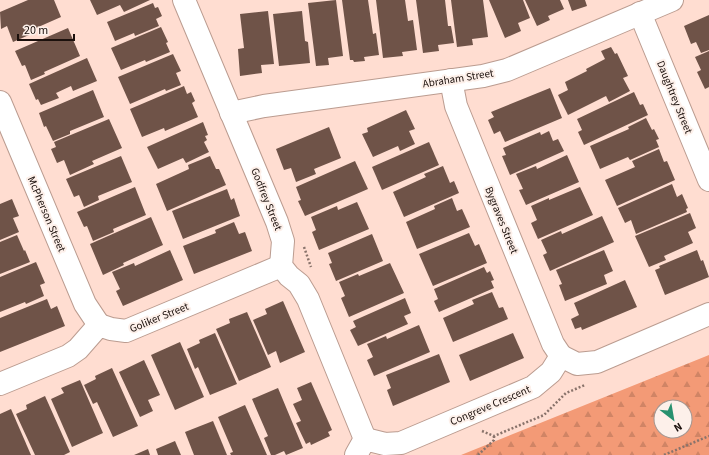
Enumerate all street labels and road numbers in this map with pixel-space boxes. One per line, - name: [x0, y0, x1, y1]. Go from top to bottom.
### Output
- street label: Daughtrey Street: [653, 58, 696, 136]
- street label: Abraham Street: [422, 65, 495, 91]
- street label: Godfrey Street: [247, 166, 286, 233]
- street label: McPherson Street: [24, 174, 69, 255]
- street label: Bygraves Street: [481, 184, 522, 256]
- street label: Goliker Street: [127, 299, 191, 336]
- street label: Congreve Crescent: [448, 382, 533, 429]

